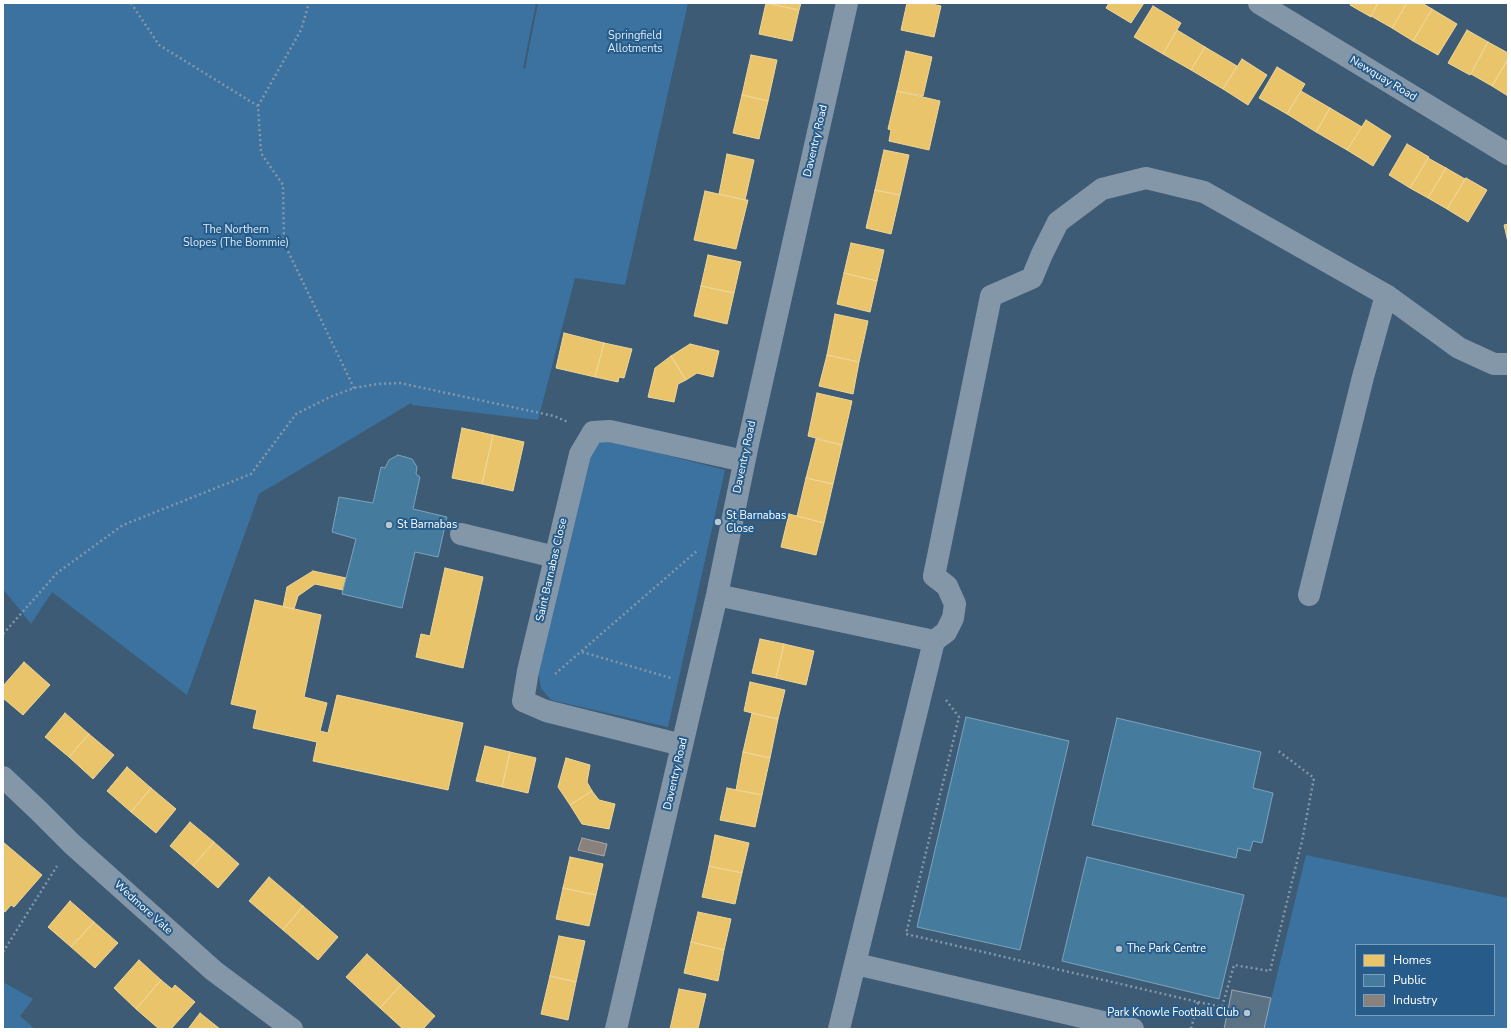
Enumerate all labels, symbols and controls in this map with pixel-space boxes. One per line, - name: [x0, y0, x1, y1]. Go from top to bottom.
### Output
- park label: Springfield Allotments: [607, 29, 663, 55]
- street label: Newquay Road: [1347, 54, 1419, 104]
- street label: Daventry Road: [801, 104, 831, 178]
- park label: The Northern Slopes (The Bommie): [183, 223, 289, 249]
- street label: Daventry Road: [731, 420, 759, 494]
- place label: St Barnabas Close: [726, 509, 786, 535]
- street label: Saint Barnabas Close: [534, 517, 570, 623]
- marker: St Barnabas Close: [713, 517, 723, 527]
- place label: St Barnabas: [397, 518, 457, 532]
- marker: St Barnabas: [384, 520, 394, 530]
- street label: Daventry Road: [661, 737, 691, 811]
- street label: Wedmore Vale: [111, 878, 175, 938]
- place label: The Park Centre: [1127, 942, 1206, 956]
- marker: The Park Centre: [1114, 944, 1124, 954]
- legend: [1355, 944, 1495, 1016]
- text: Homes: [1393, 952, 1431, 968]
- text: Public: [1393, 972, 1426, 988]
- text: Industry: [1393, 992, 1437, 1008]
- place label: Park Knowle Football Club: [1107, 1006, 1239, 1020]
- marker: Park Knowle Football Club: [1242, 1008, 1252, 1018]

